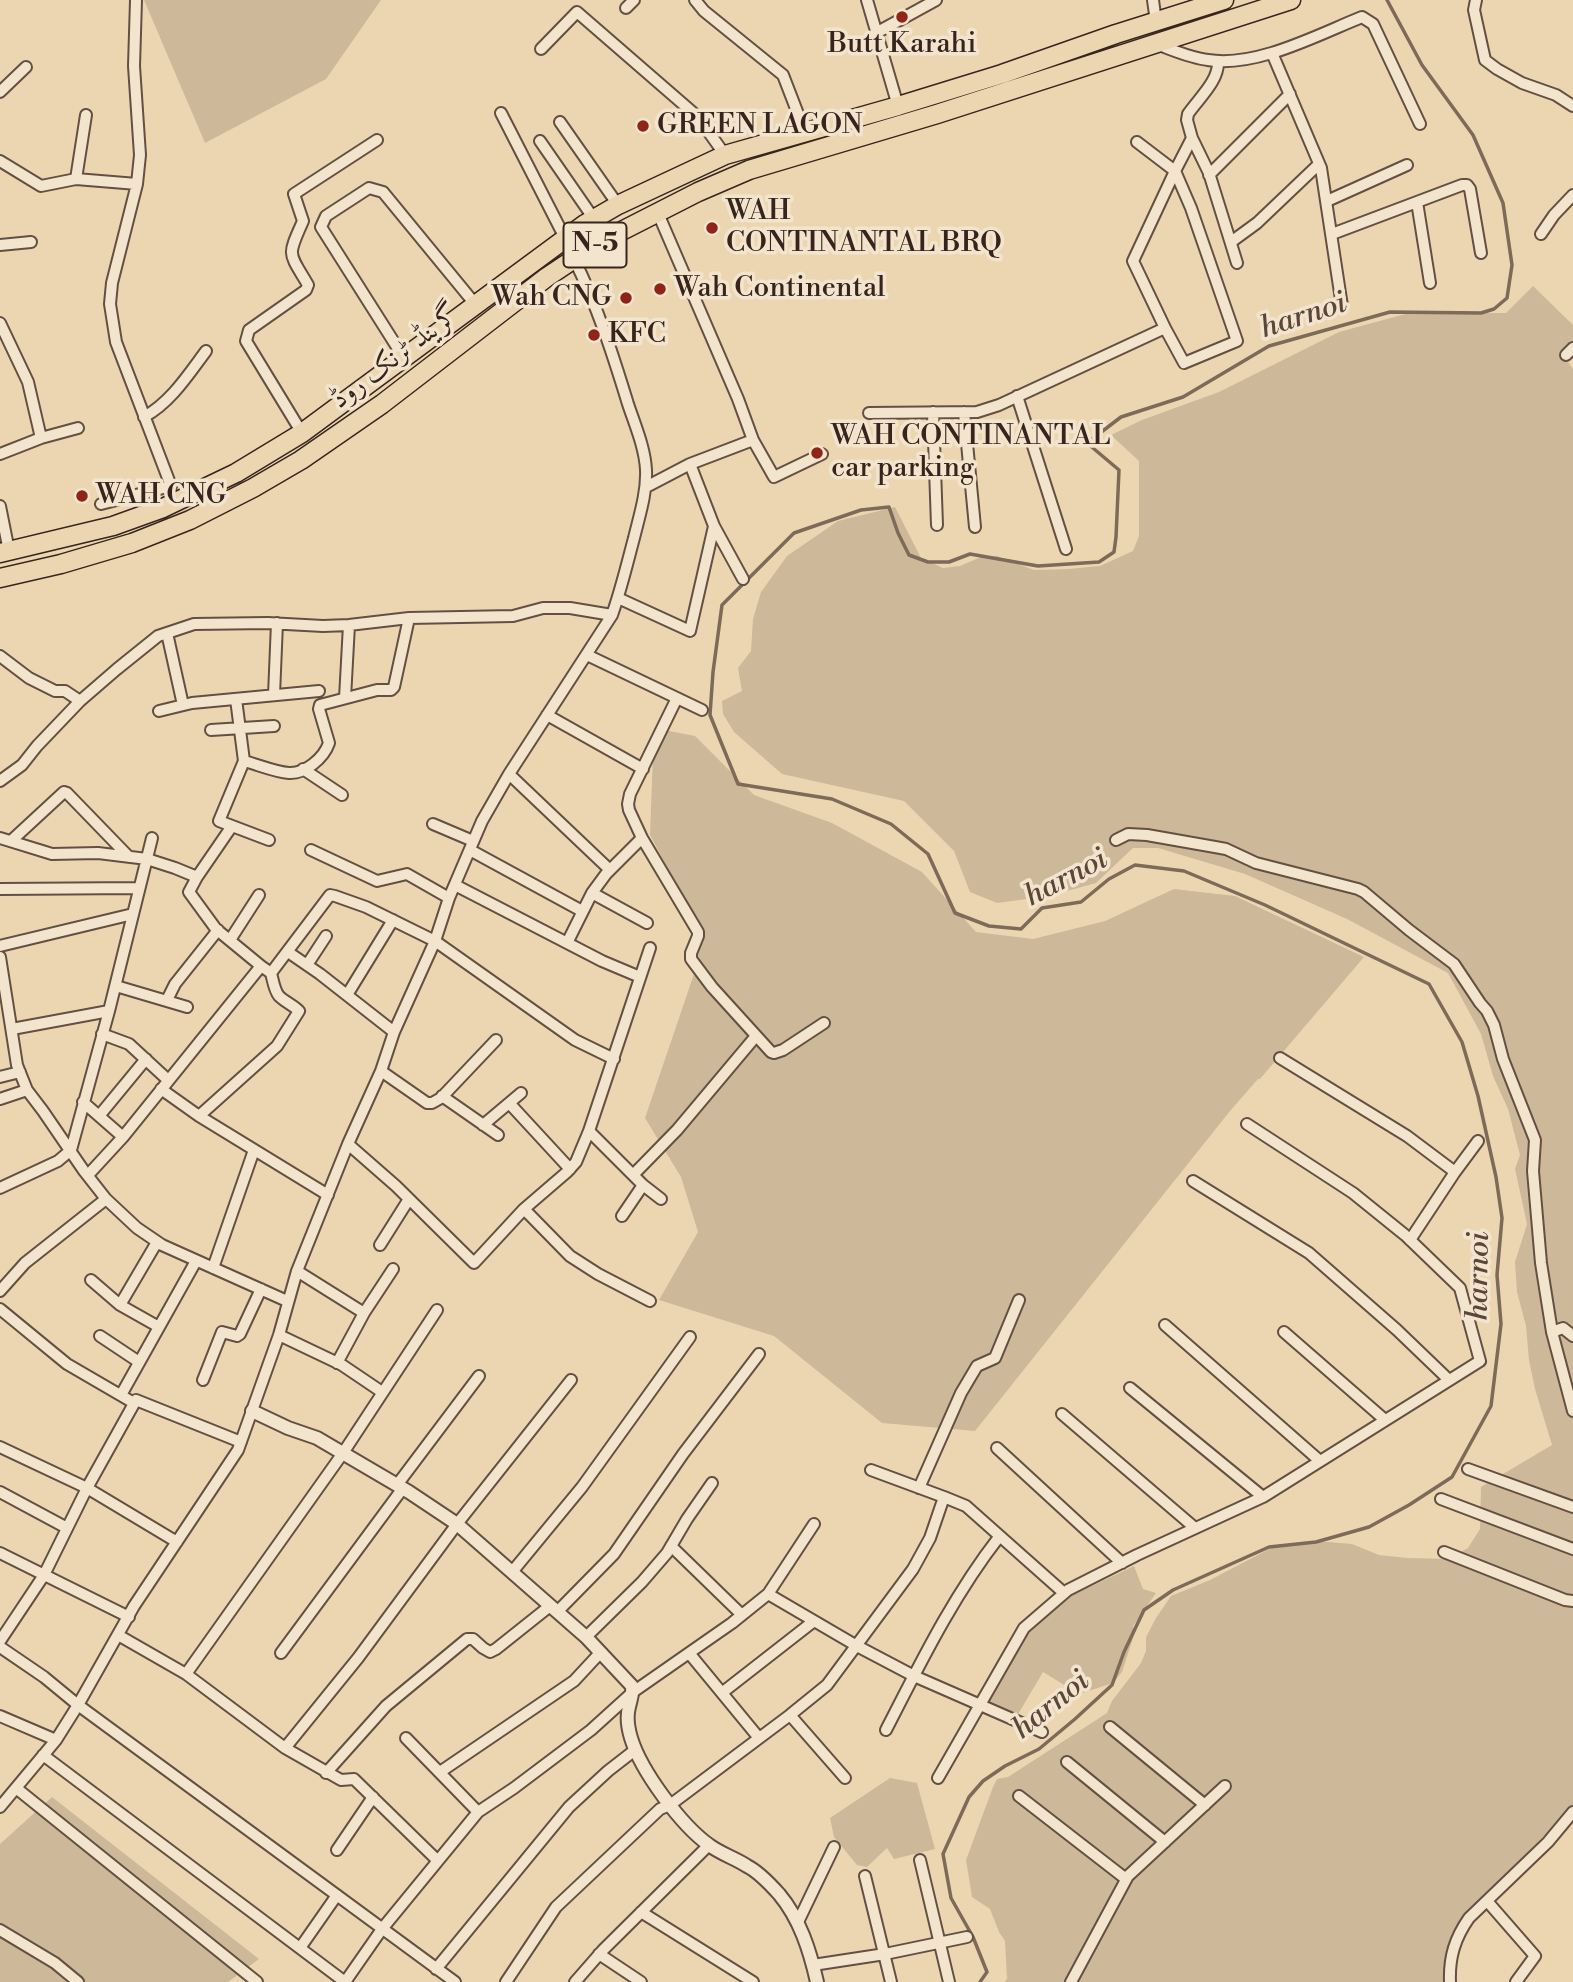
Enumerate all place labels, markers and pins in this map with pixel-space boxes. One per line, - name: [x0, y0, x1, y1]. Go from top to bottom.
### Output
- marker: Butt Karahi: [894, 9, 910, 25]
- place label: Butt Karahi: [827, 28, 977, 62]
- place label: GREEN LAGON: [657, 109, 862, 143]
- marker: GREEN LAGON: [635, 118, 651, 134]
- place label: WAH CONTINANTAL BRQ: [726, 195, 1002, 261]
- marker: WAH CONTINANTAL BRQ: [704, 220, 720, 236]
- place label: Wah Continental: [674, 272, 885, 306]
- place label: Wah CNG: [492, 281, 612, 315]
- marker: Wah Continental: [652, 281, 668, 297]
- marker: Wah CNG: [618, 290, 634, 306]
- place label: KFC: [608, 318, 666, 352]
- marker: KFC: [586, 327, 602, 343]
- place label: WAH CONTINANTAL car parking: [831, 420, 1111, 486]
- marker: WAH CONTINANTAL car parking: [809, 445, 825, 461]
- place label: WAH CNG: [96, 479, 226, 513]
- marker: WAH CNG: [74, 488, 90, 504]

